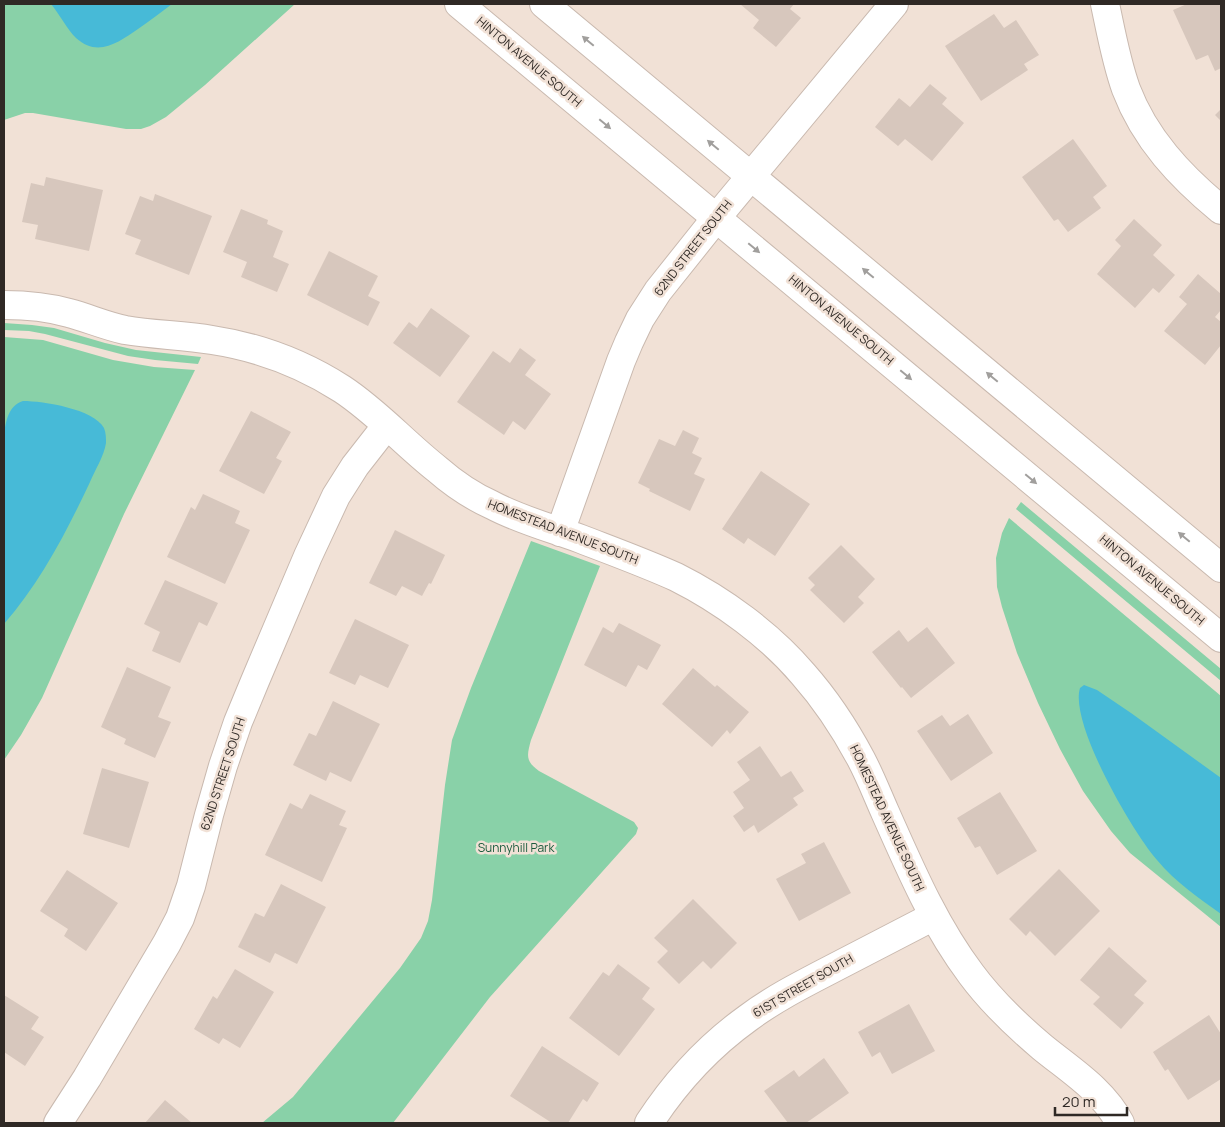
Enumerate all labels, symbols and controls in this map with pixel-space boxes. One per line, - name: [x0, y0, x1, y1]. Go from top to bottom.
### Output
- street label: HINTON AVENUE SOUTH: [473, 13, 585, 111]
- one-way arrow: [583, 35, 595, 47]
- one-way arrow: [598, 119, 611, 130]
- one-way arrow: [707, 139, 720, 150]
- street label: 62ND STREET SOUTH: [650, 196, 736, 299]
- one-way arrow: [747, 243, 760, 254]
- one-way arrow: [862, 267, 874, 279]
- street label: HINTON AVENUE SOUTH: [785, 271, 897, 369]
- one-way arrow: [899, 369, 912, 380]
- one-way arrow: [986, 372, 999, 383]
- one-way arrow: [1024, 473, 1037, 484]
- street label: HOMESTEAD AVENUE SOUTH: [486, 495, 641, 568]
- street label: HINTON AVENUE SOUTH: [1096, 531, 1208, 629]
- one-way arrow: [1178, 532, 1191, 543]
- street label: 62ND STREET SOUTH: [196, 715, 249, 833]
- street label: HOMESTEAD AVENUE SOUTH: [846, 742, 929, 894]
- park label: Sunnyhill Park: [478, 839, 555, 856]
- street label: 61ST STREET SOUTH: [749, 950, 856, 1021]
- scale bar: [1055, 1084, 1128, 1116]
- text: 20 m: [1062, 1091, 1095, 1112]

